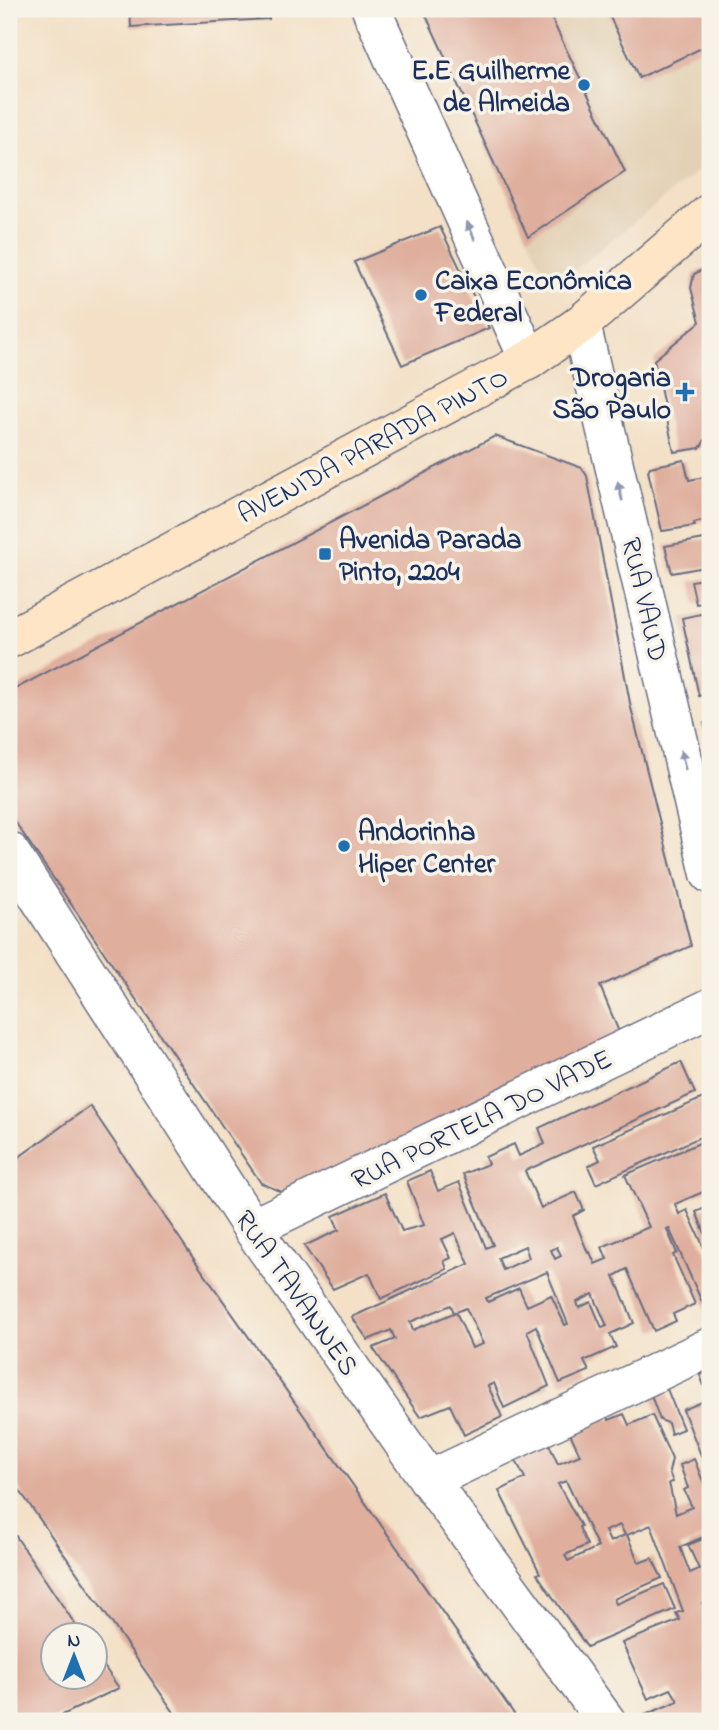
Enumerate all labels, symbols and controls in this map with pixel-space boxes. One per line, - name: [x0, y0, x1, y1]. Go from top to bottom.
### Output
- place label: E.E Guilherme de Almeida: [411, 52, 571, 125]
- marker: E.E Guilherme de Almeida: [576, 77, 592, 93]
- one-way arrow: [465, 221, 477, 241]
- place label: Caixa Econômica Federal: [433, 262, 632, 335]
- marker: Caixa Econômica Federal: [413, 287, 429, 303]
- street label: AVENIDA PARADA PINTO: [231, 358, 516, 536]
- place label: Drogaria São Paulo: [552, 359, 671, 432]
- marker: Drogaria São Paulo: [677, 384, 693, 400]
- one-way arrow: [614, 480, 625, 502]
- place label: Avenida Parada Pinto, 2204: [339, 521, 521, 594]
- street label: RUA VAUD: [608, 534, 677, 666]
- marker: Avenida Parada Pinto, 2204: [317, 546, 333, 562]
- one-way arrow: [678, 749, 689, 771]
- place label: Andorinha Hiper Center: [358, 813, 496, 886]
- marker: Andorinha Hiper Center: [336, 838, 352, 854]
- street label: RUA PORTELA DO VADE: [345, 1040, 620, 1202]
- street label: RUA TAVANNES: [223, 1203, 368, 1385]
- north arrow: [38, 1622, 108, 1692]
- text: N: [68, 1628, 81, 1655]

